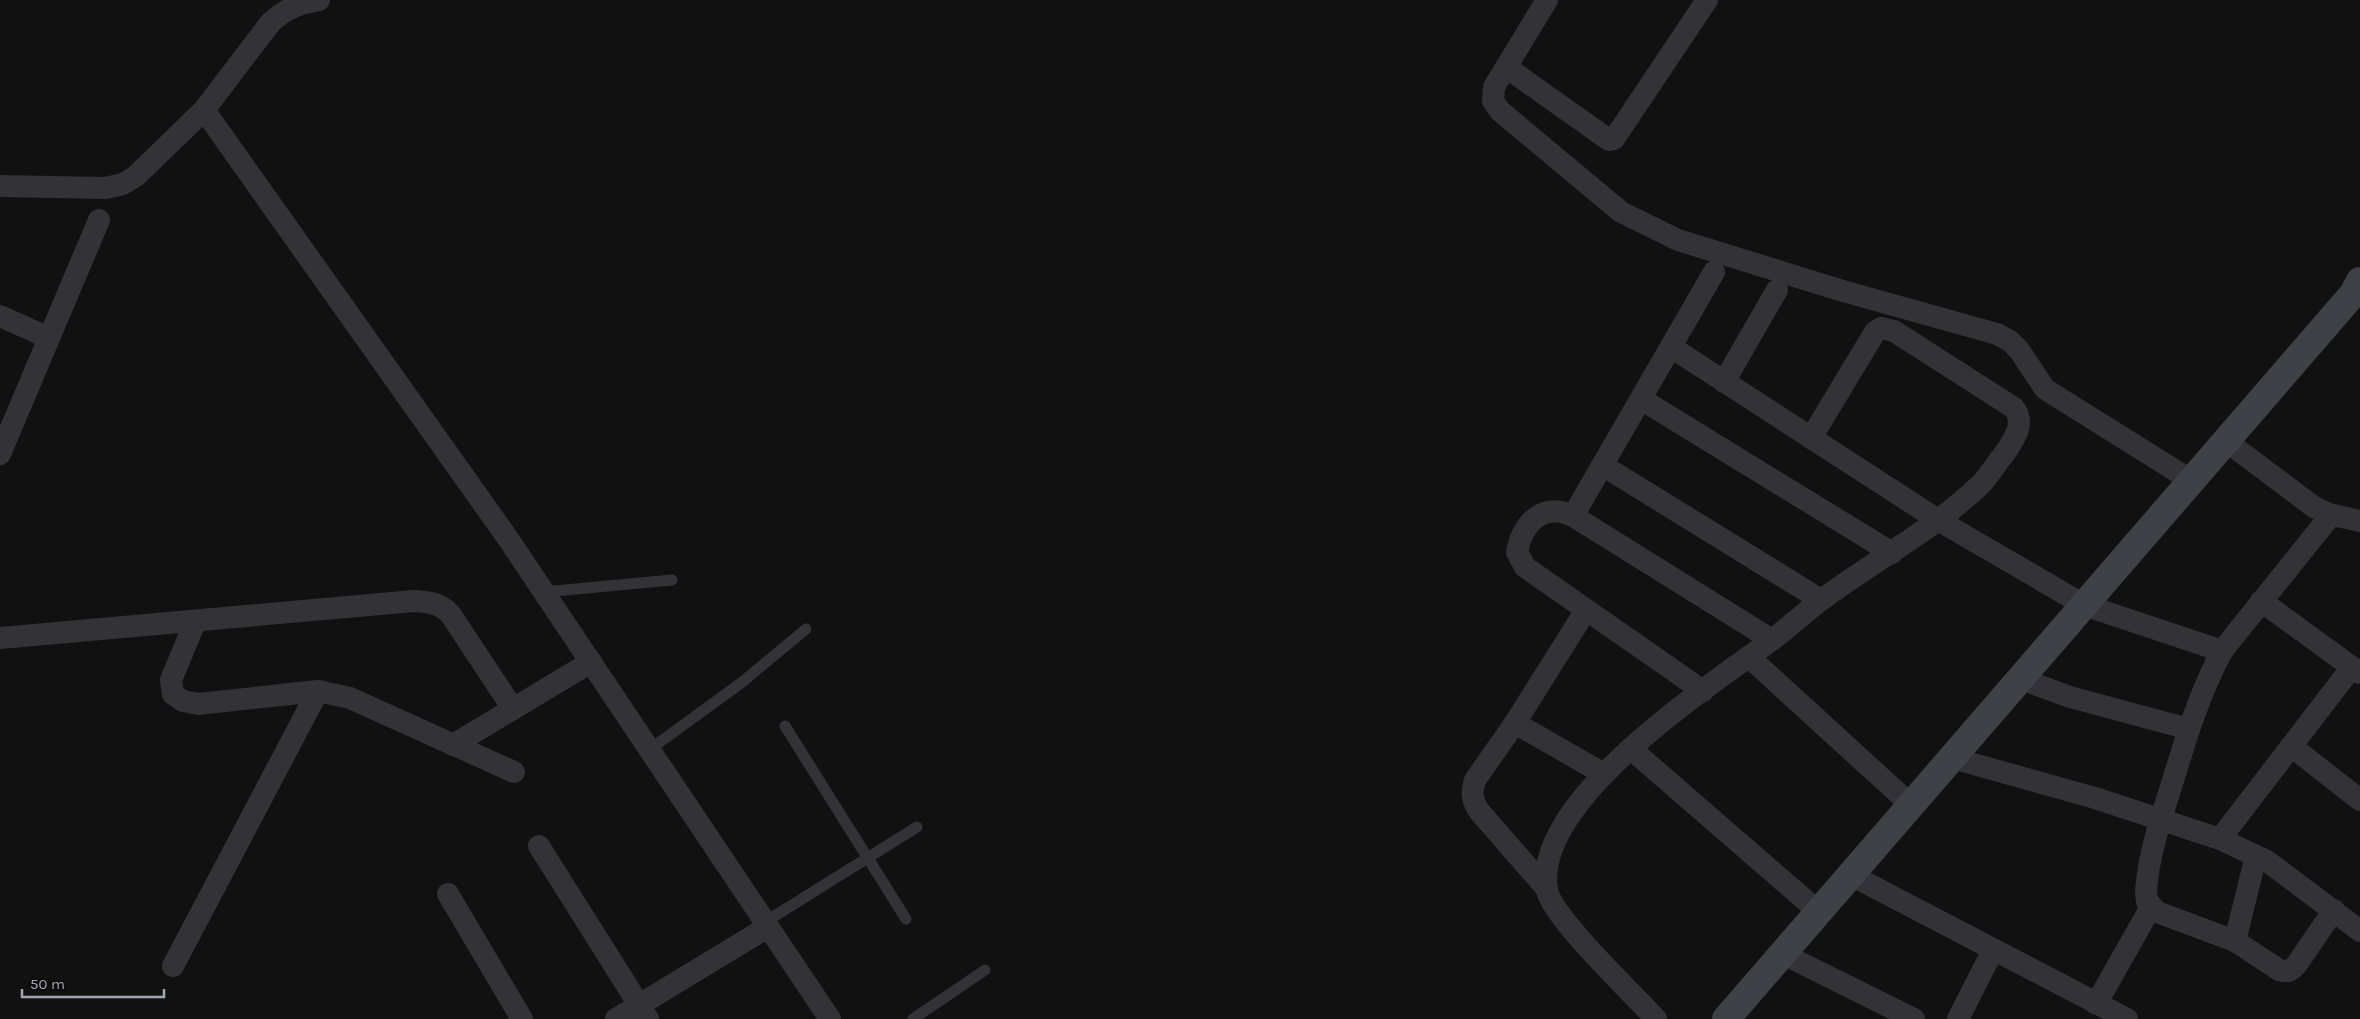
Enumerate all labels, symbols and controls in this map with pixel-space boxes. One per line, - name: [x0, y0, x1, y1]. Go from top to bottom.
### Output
- scale bar: [22, 966, 165, 998]
- text: 50 m: [30, 975, 65, 993]

